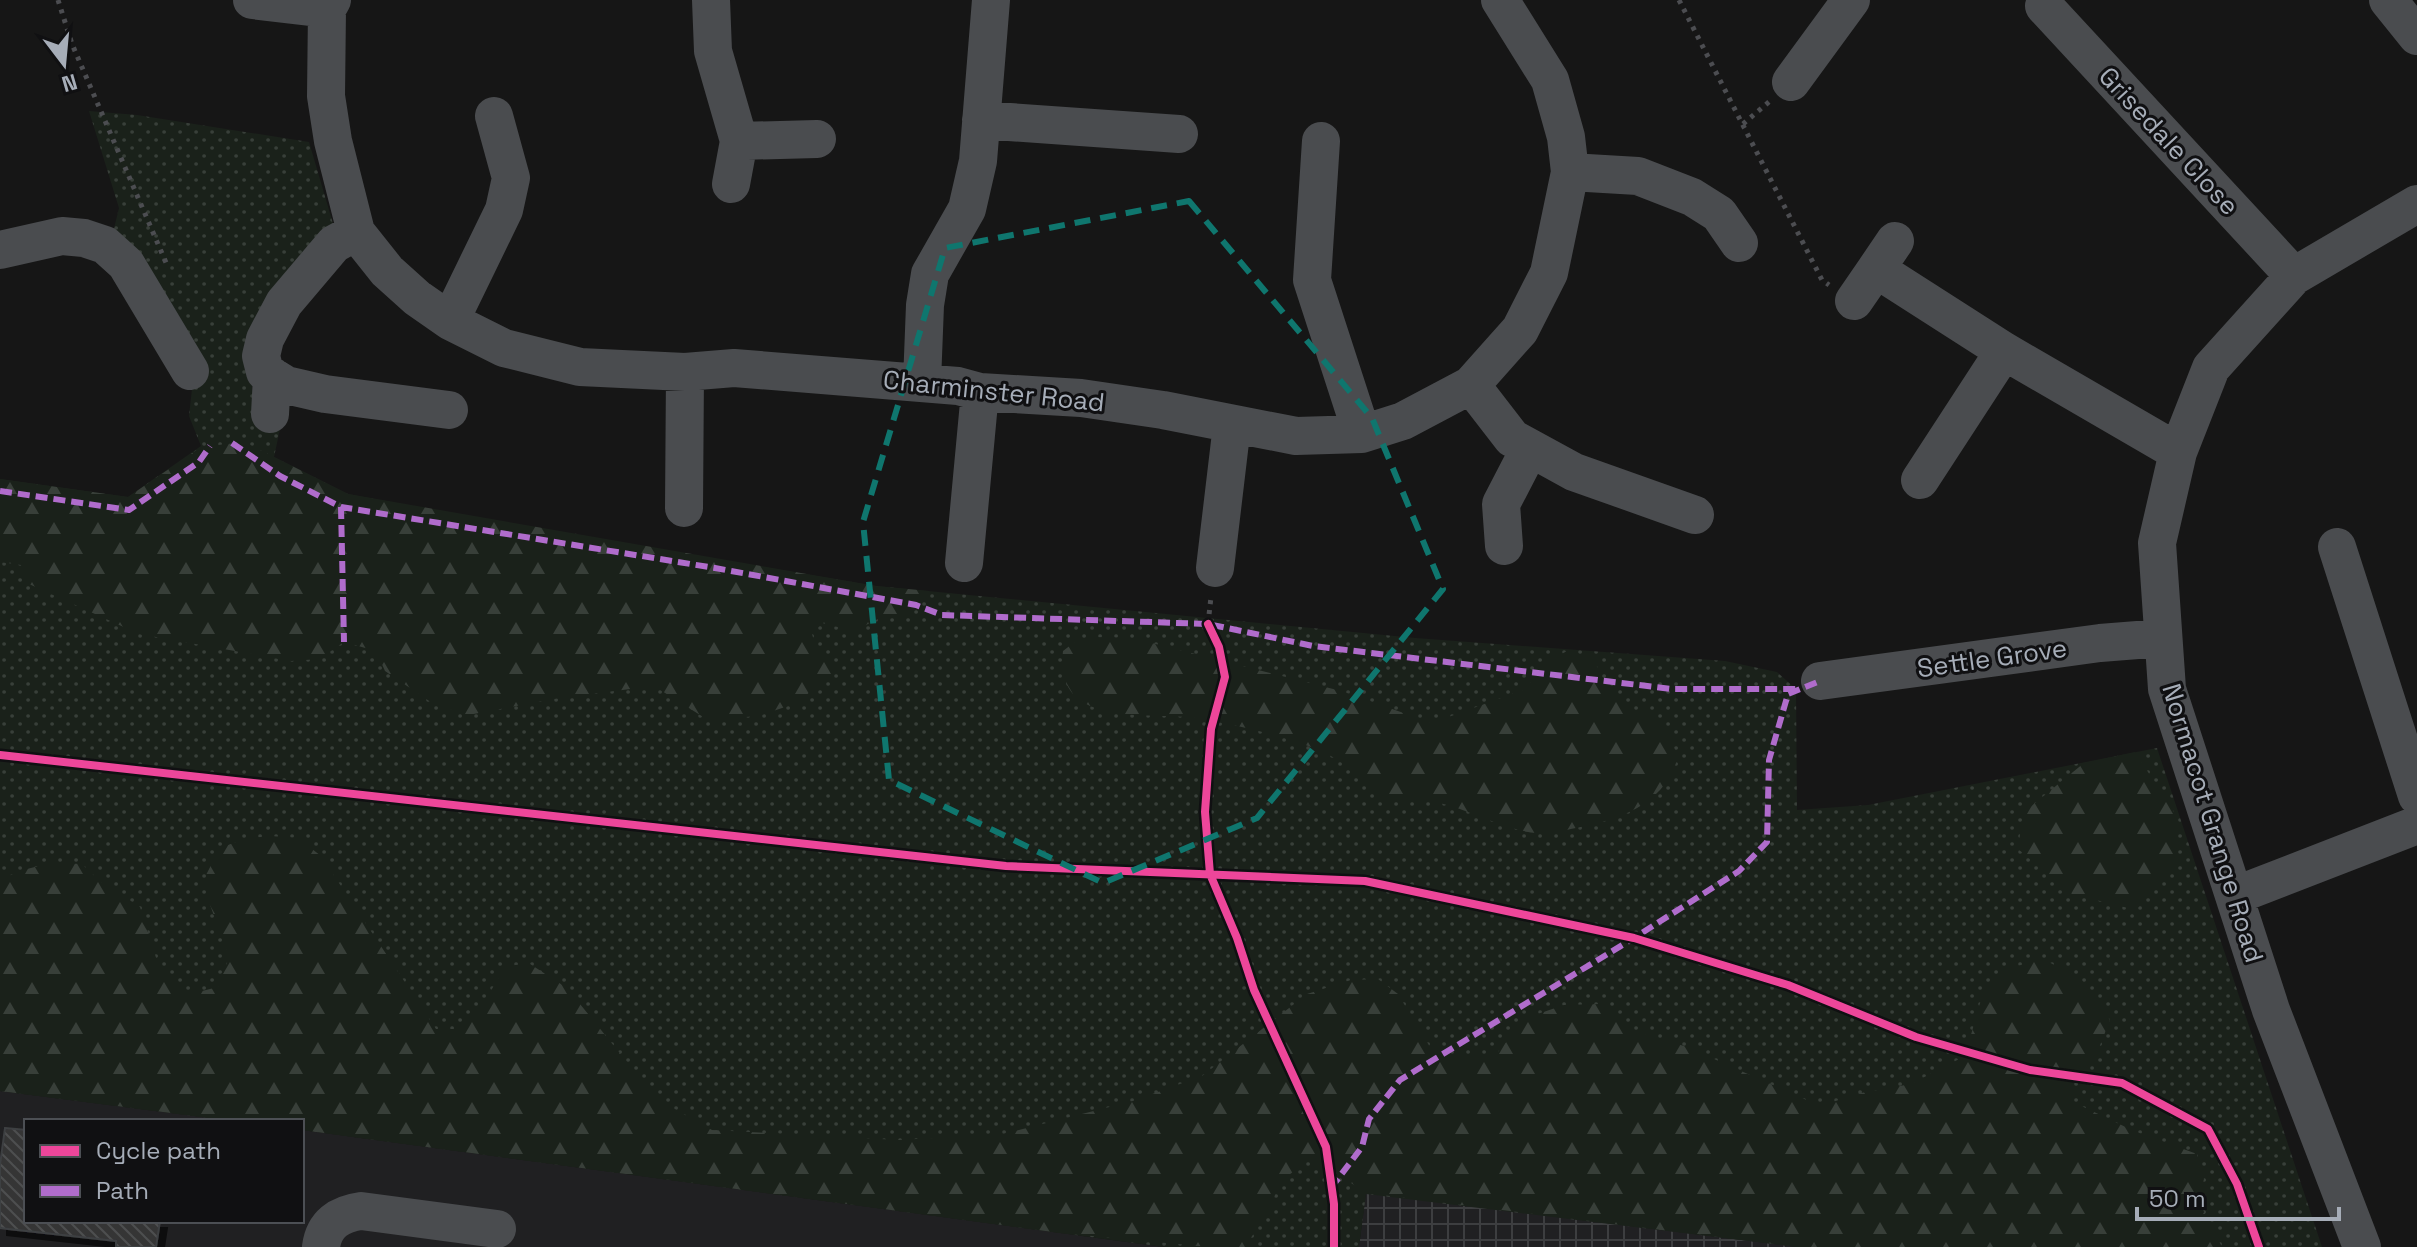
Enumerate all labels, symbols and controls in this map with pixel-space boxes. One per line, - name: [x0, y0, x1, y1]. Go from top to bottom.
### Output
- north arrow: [24, 24, 104, 104]
- street label: Grisedale Close: [2092, 60, 2246, 222]
- text: N: [59, 68, 80, 99]
- street label: Charminster Road: [882, 362, 1106, 420]
- street label: Settle Grove: [1915, 631, 2069, 685]
- street label: Normacot Grange Road: [2154, 679, 2272, 967]
- legend: [24, 1119, 304, 1223]
- text: Cycle path: [96, 1135, 221, 1166]
- scale bar: [2137, 1171, 2339, 1221]
- text: Path: [96, 1175, 149, 1206]
- text: 50 m: [2149, 1183, 2206, 1214]

